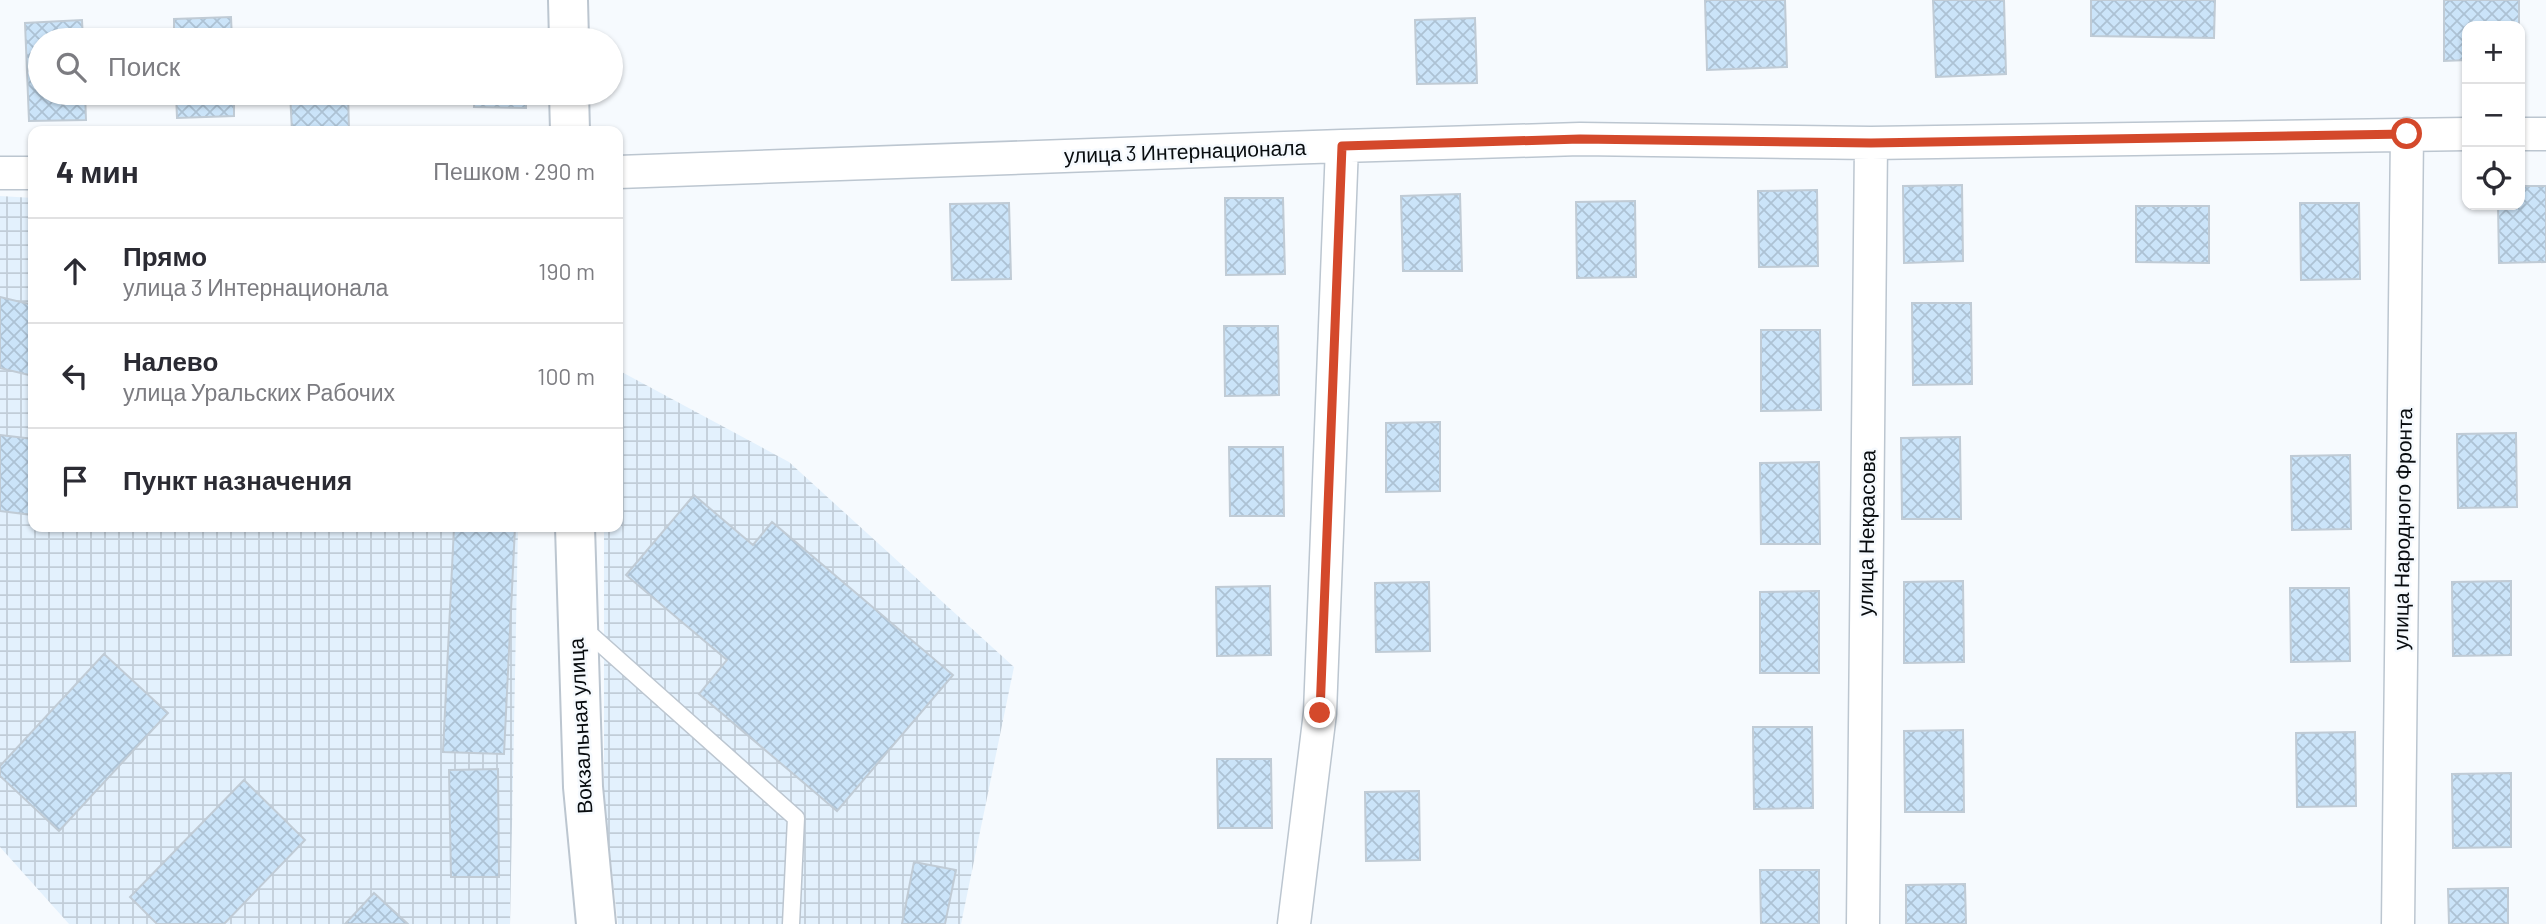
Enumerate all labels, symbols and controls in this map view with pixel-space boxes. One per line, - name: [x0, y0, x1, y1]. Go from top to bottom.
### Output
- map controls: [2462, 21, 2525, 210]
- button: +: [2462, 21, 2525, 84]
- search box: [28, 28, 623, 105]
- icon: search: [52, 48, 90, 86]
- text: Поиск: [108, 50, 180, 81]
- button: −: [2462, 84, 2525, 147]
- route start: [2391, 118, 2422, 149]
- street label: улица 3 Интернационала: [1063, 134, 1307, 167]
- button: locate: [2462, 147, 2525, 210]
- text: 4 мин: [56, 153, 139, 189]
- text: Пешком · 290 m: [433, 157, 595, 185]
- text: Прямо: [123, 240, 207, 271]
- icon: ahead: [56, 252, 94, 290]
- text: 190 m: [538, 257, 595, 285]
- text: улица 3 Интернационала: [123, 273, 388, 301]
- text: Налево: [123, 345, 218, 376]
- icon: left: [56, 357, 94, 395]
- text: 100 m: [537, 362, 595, 390]
- text: улица Уральских Рабочих: [123, 378, 395, 406]
- street label: улица Народного Фронта: [2387, 407, 2416, 650]
- street label: улица Некрасова: [1852, 449, 1879, 616]
- icon: arrive: [56, 462, 94, 500]
- text: Пункт назначения: [123, 464, 352, 495]
- street label: Вокзальная улица: [562, 637, 597, 815]
- route end: [1304, 697, 1335, 728]

